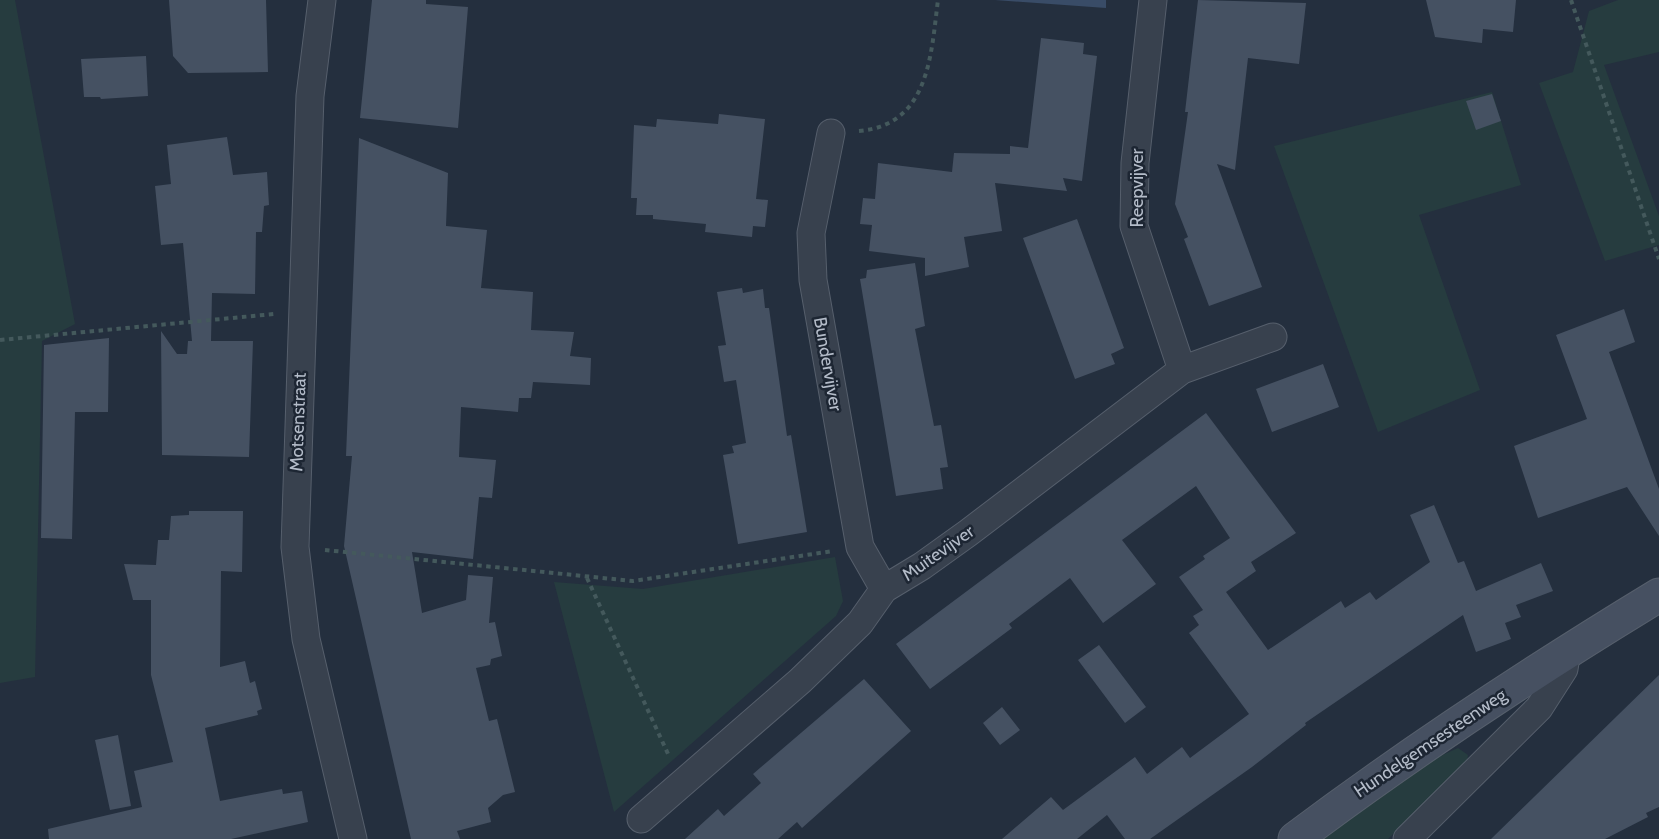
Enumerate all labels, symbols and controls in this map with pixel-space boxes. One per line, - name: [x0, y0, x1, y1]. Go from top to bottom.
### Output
- street label: Reepvijver: [1126, 148, 1148, 227]
- street label: Bundervijver: [809, 315, 847, 413]
- street label: Motsenstraat: [285, 372, 311, 472]
- street label: Muitevijver: [898, 520, 979, 586]
- street label: Hundelgemsesteenweg: [1350, 683, 1511, 802]

